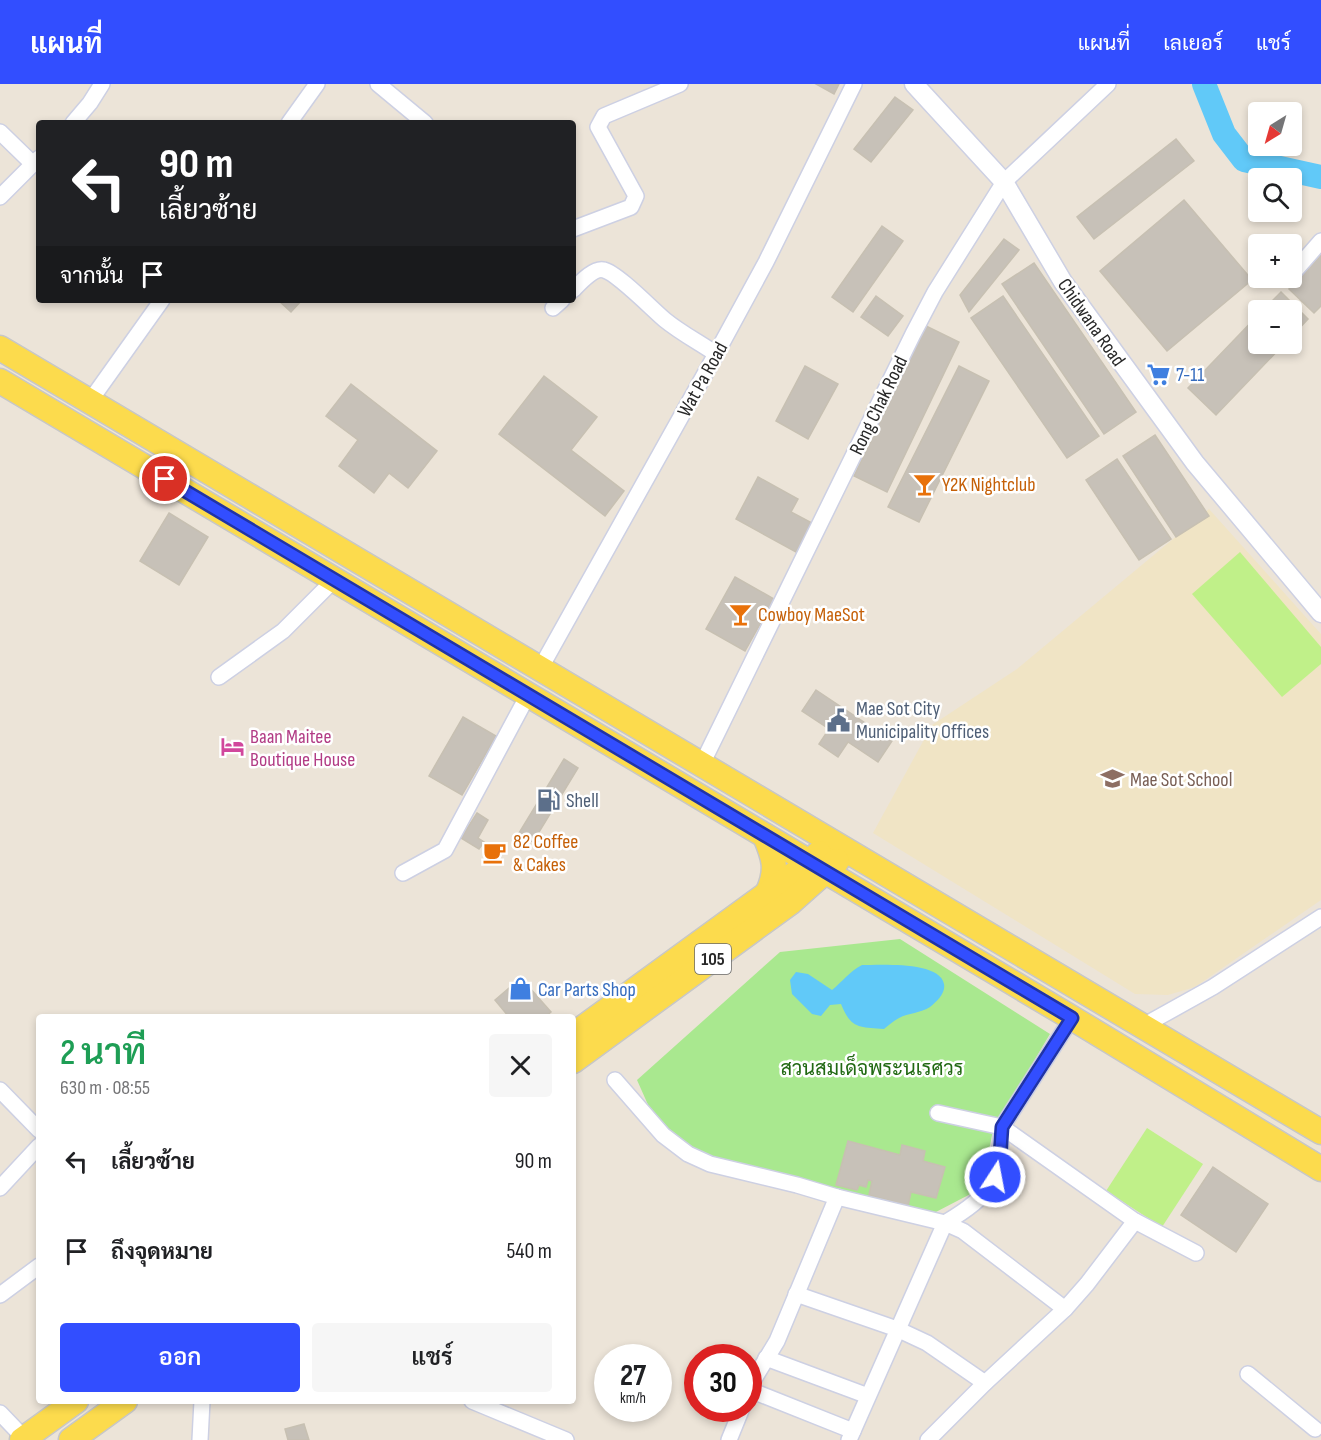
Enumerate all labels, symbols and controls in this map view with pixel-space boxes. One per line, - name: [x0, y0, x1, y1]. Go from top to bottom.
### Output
- text: แผนที่: [30, 28, 103, 61]
- text: แผนที่: [1078, 31, 1130, 56]
- text: เลเยอร์: [1163, 31, 1223, 56]
- text: แชร์: [1256, 31, 1291, 56]
- north arrow: [1248, 102, 1302, 156]
- map controls: [1248, 102, 1302, 354]
- text: 90 m: [159, 139, 233, 190]
- icon: left: [60, 144, 138, 222]
- button: search: [1248, 168, 1302, 222]
- text: เลี้ยวซ้าย: [159, 195, 257, 227]
- button: +: [1248, 234, 1302, 288]
- icon: arrive: [136, 258, 169, 291]
- text: จากนั้น: [60, 263, 124, 290]
- street label: Chidwana Road: [1052, 274, 1130, 371]
- button: −: [1248, 300, 1302, 354]
- street label: Wat Pa Road: [673, 338, 733, 421]
- street label: Rong Chak Road: [845, 352, 913, 459]
- supermarket icon: 7-11: [1145, 361, 1171, 387]
- place label: 7-11: [1176, 363, 1204, 387]
- pin: [139, 453, 190, 504]
- icon: arrive: [148, 462, 181, 495]
- bar icon: Y2K Nightclub: [911, 471, 937, 497]
- place label: Y2K Nightclub: [942, 473, 1036, 497]
- bar icon: Cowboy MaeSot: [727, 601, 753, 627]
- place label: Cowboy MaeSot: [758, 603, 865, 627]
- place label: Mae Sot City Municipality Offices: [856, 697, 989, 744]
- public building icon: Mae Sot City Municipality Offices: [825, 707, 851, 733]
- place label: Baan Maitee Boutique House: [250, 725, 355, 772]
- hotel icon: Baan Maitee Boutique House: [219, 734, 245, 760]
- school or university icon: Mae Sot School: [1099, 766, 1125, 792]
- place label: Mae Sot School: [1130, 768, 1232, 792]
- fuel station icon: Shell: [535, 787, 561, 813]
- place label: Shell: [566, 789, 599, 813]
- place label: 82 Coffee & Cakes: [513, 830, 578, 877]
- cafe icon: 82 Coffee & Cakes: [482, 840, 508, 866]
- road number: 105: [695, 944, 731, 974]
- shop icon: Car Parts Shop: [507, 976, 533, 1002]
- place label: Car Parts Shop: [538, 978, 636, 1002]
- text: 2 นาที: [60, 1032, 147, 1075]
- button: close: [489, 1034, 552, 1097]
- park label: สวนสมเด็จพระนเรศวร: [781, 1053, 963, 1081]
- text: 630 m · 08:55: [60, 1076, 150, 1100]
- icon: left: [60, 1145, 93, 1178]
- position arrow: [963, 1145, 1027, 1209]
- text: 90 m: [515, 1148, 552, 1175]
- text: เลี้ยวซ้าย: [111, 1149, 195, 1176]
- icon: arrive: [60, 1235, 93, 1268]
- text: 540 m: [506, 1238, 552, 1265]
- text: ถึงจุดหมาย: [111, 1239, 213, 1266]
- button: ออก: [60, 1323, 300, 1392]
- button: แชร์: [312, 1323, 552, 1392]
- speed limit sign: 30: [684, 1344, 762, 1422]
- text: 27: [620, 1358, 646, 1394]
- text: km/h: [620, 1389, 646, 1408]

